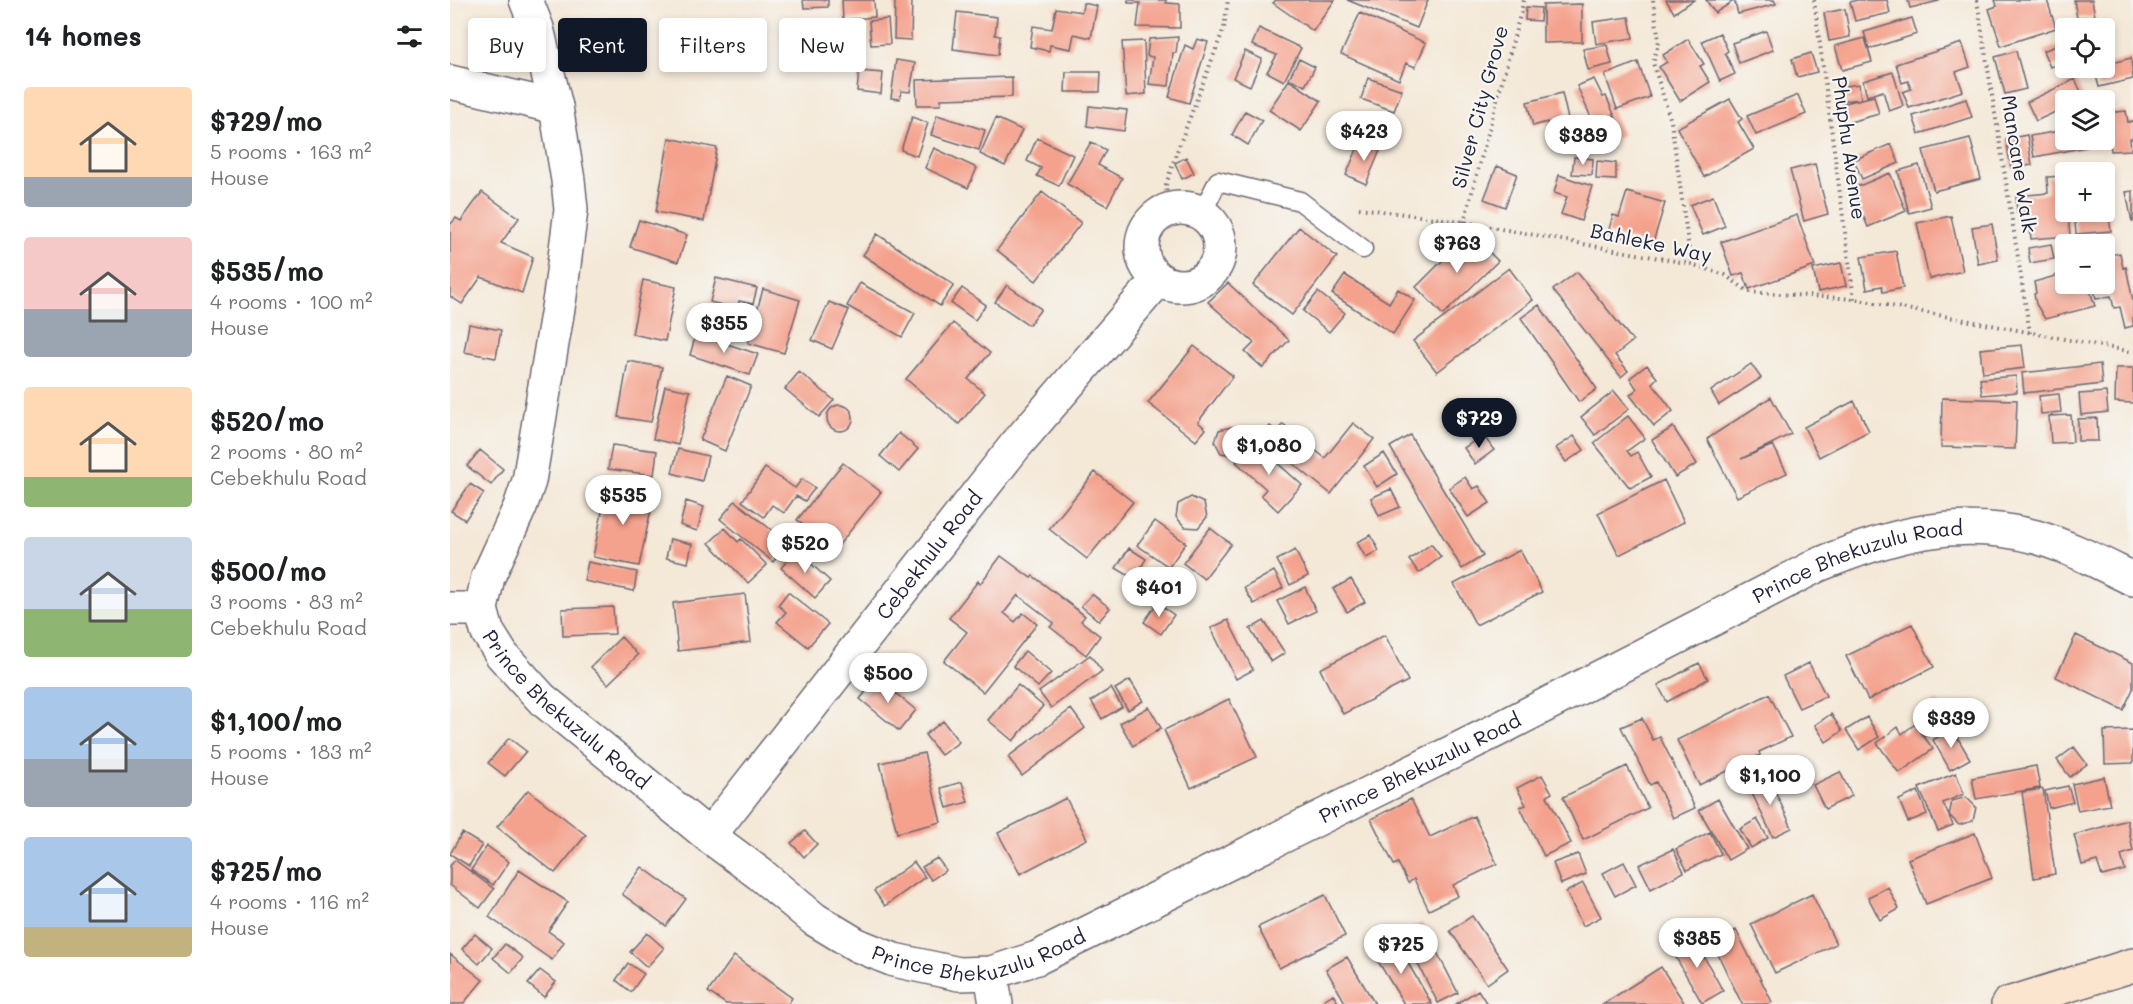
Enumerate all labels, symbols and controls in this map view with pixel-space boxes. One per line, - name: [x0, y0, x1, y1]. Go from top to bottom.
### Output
- chip: Buy: [468, 18, 546, 72]
- chip: Rent: [558, 18, 647, 72]
- chip: Filters: [659, 18, 767, 72]
- chip: New: [779, 18, 866, 72]
- map controls: [2055, 18, 2115, 294]
- button: locate: [2055, 18, 2115, 78]
- text: 14 homes: [24, 19, 142, 53]
- icon: filters: [393, 20, 426, 53]
- street label: Silver City Grove: [1445, 22, 1513, 191]
- street label: Phuphu Avenue: [1827, 74, 1873, 221]
- button: layers: [2055, 90, 2115, 150]
- street label: Mancane Walk: [1996, 93, 2044, 235]
- text: $729/mo: [210, 104, 322, 138]
- icon: home: [72, 111, 144, 183]
- pin: $423: [1328, 111, 1400, 162]
- pin: $389: [1547, 115, 1619, 166]
- text: $423: [1340, 117, 1388, 143]
- text: $389: [1559, 121, 1607, 147]
- text: 5 rooms · 163 m²: [210, 138, 372, 164]
- button: +: [2055, 162, 2115, 222]
- text: House: [210, 164, 269, 190]
- street label: Bahleke Way: [1588, 216, 1714, 268]
- pin: $763: [1421, 223, 1493, 274]
- text: $763: [1433, 229, 1481, 255]
- button: −: [2055, 234, 2115, 294]
- text: $535/mo: [210, 254, 324, 288]
- icon: home: [72, 261, 144, 333]
- text: 4 rooms · 100 m²: [210, 288, 373, 314]
- pin: $355: [688, 303, 760, 354]
- text: $355: [700, 309, 748, 335]
- text: House: [210, 314, 269, 340]
- pin: $729: [1443, 398, 1515, 449]
- text: $520/mo: [210, 404, 324, 438]
- text: $729: [1456, 404, 1502, 430]
- icon: home: [72, 411, 144, 483]
- pin: $1,080: [1220, 425, 1318, 476]
- text: $1,080: [1236, 431, 1302, 457]
- text: 2 rooms · 80 m²: [210, 438, 363, 464]
- text: Cebekhulu Road: [210, 464, 367, 490]
- pin: $535: [587, 475, 659, 526]
- text: $535: [599, 481, 647, 507]
- street label: Cebekhulu Road: [870, 485, 987, 624]
- street label: Prince Bhekuzulu Road: [1748, 514, 1963, 609]
- pin: $520: [769, 523, 841, 574]
- text: $520: [781, 529, 829, 555]
- text: $500/mo: [210, 554, 326, 588]
- icon: home: [72, 561, 144, 633]
- pin: $401: [1123, 567, 1195, 618]
- text: $401: [1136, 573, 1182, 599]
- text: 3 rooms · 83 m²: [210, 588, 363, 614]
- text: Cebekhulu Road: [210, 614, 367, 640]
- street label: Prince Bhekuzulu Road: [477, 625, 656, 794]
- pin: $500: [852, 653, 924, 704]
- text: $500: [863, 659, 913, 685]
- pin: $339: [1915, 698, 1987, 749]
- text: $1,100/mo: [210, 704, 342, 738]
- text: $339: [1927, 704, 1975, 730]
- street label: Prince Bhekuzulu Road: [1314, 706, 1525, 828]
- icon: home: [72, 711, 144, 783]
- text: 5 rooms · 183 m²: [210, 738, 372, 764]
- pin: $1,100: [1721, 755, 1819, 806]
- text: $1,100: [1739, 761, 1801, 787]
- text: House: [210, 764, 269, 790]
- text: $725/mo: [210, 854, 322, 888]
- icon: home: [72, 861, 144, 933]
- text: 4 rooms · 116 m²: [210, 888, 369, 914]
- text: House: [210, 914, 269, 940]
- pin: $385: [1661, 918, 1733, 969]
- street label: Prince Bhekuzulu Road: [868, 922, 1089, 987]
- pin: $725: [1365, 924, 1437, 975]
- text: $385: [1673, 924, 1721, 950]
- text: $725: [1378, 930, 1424, 956]

